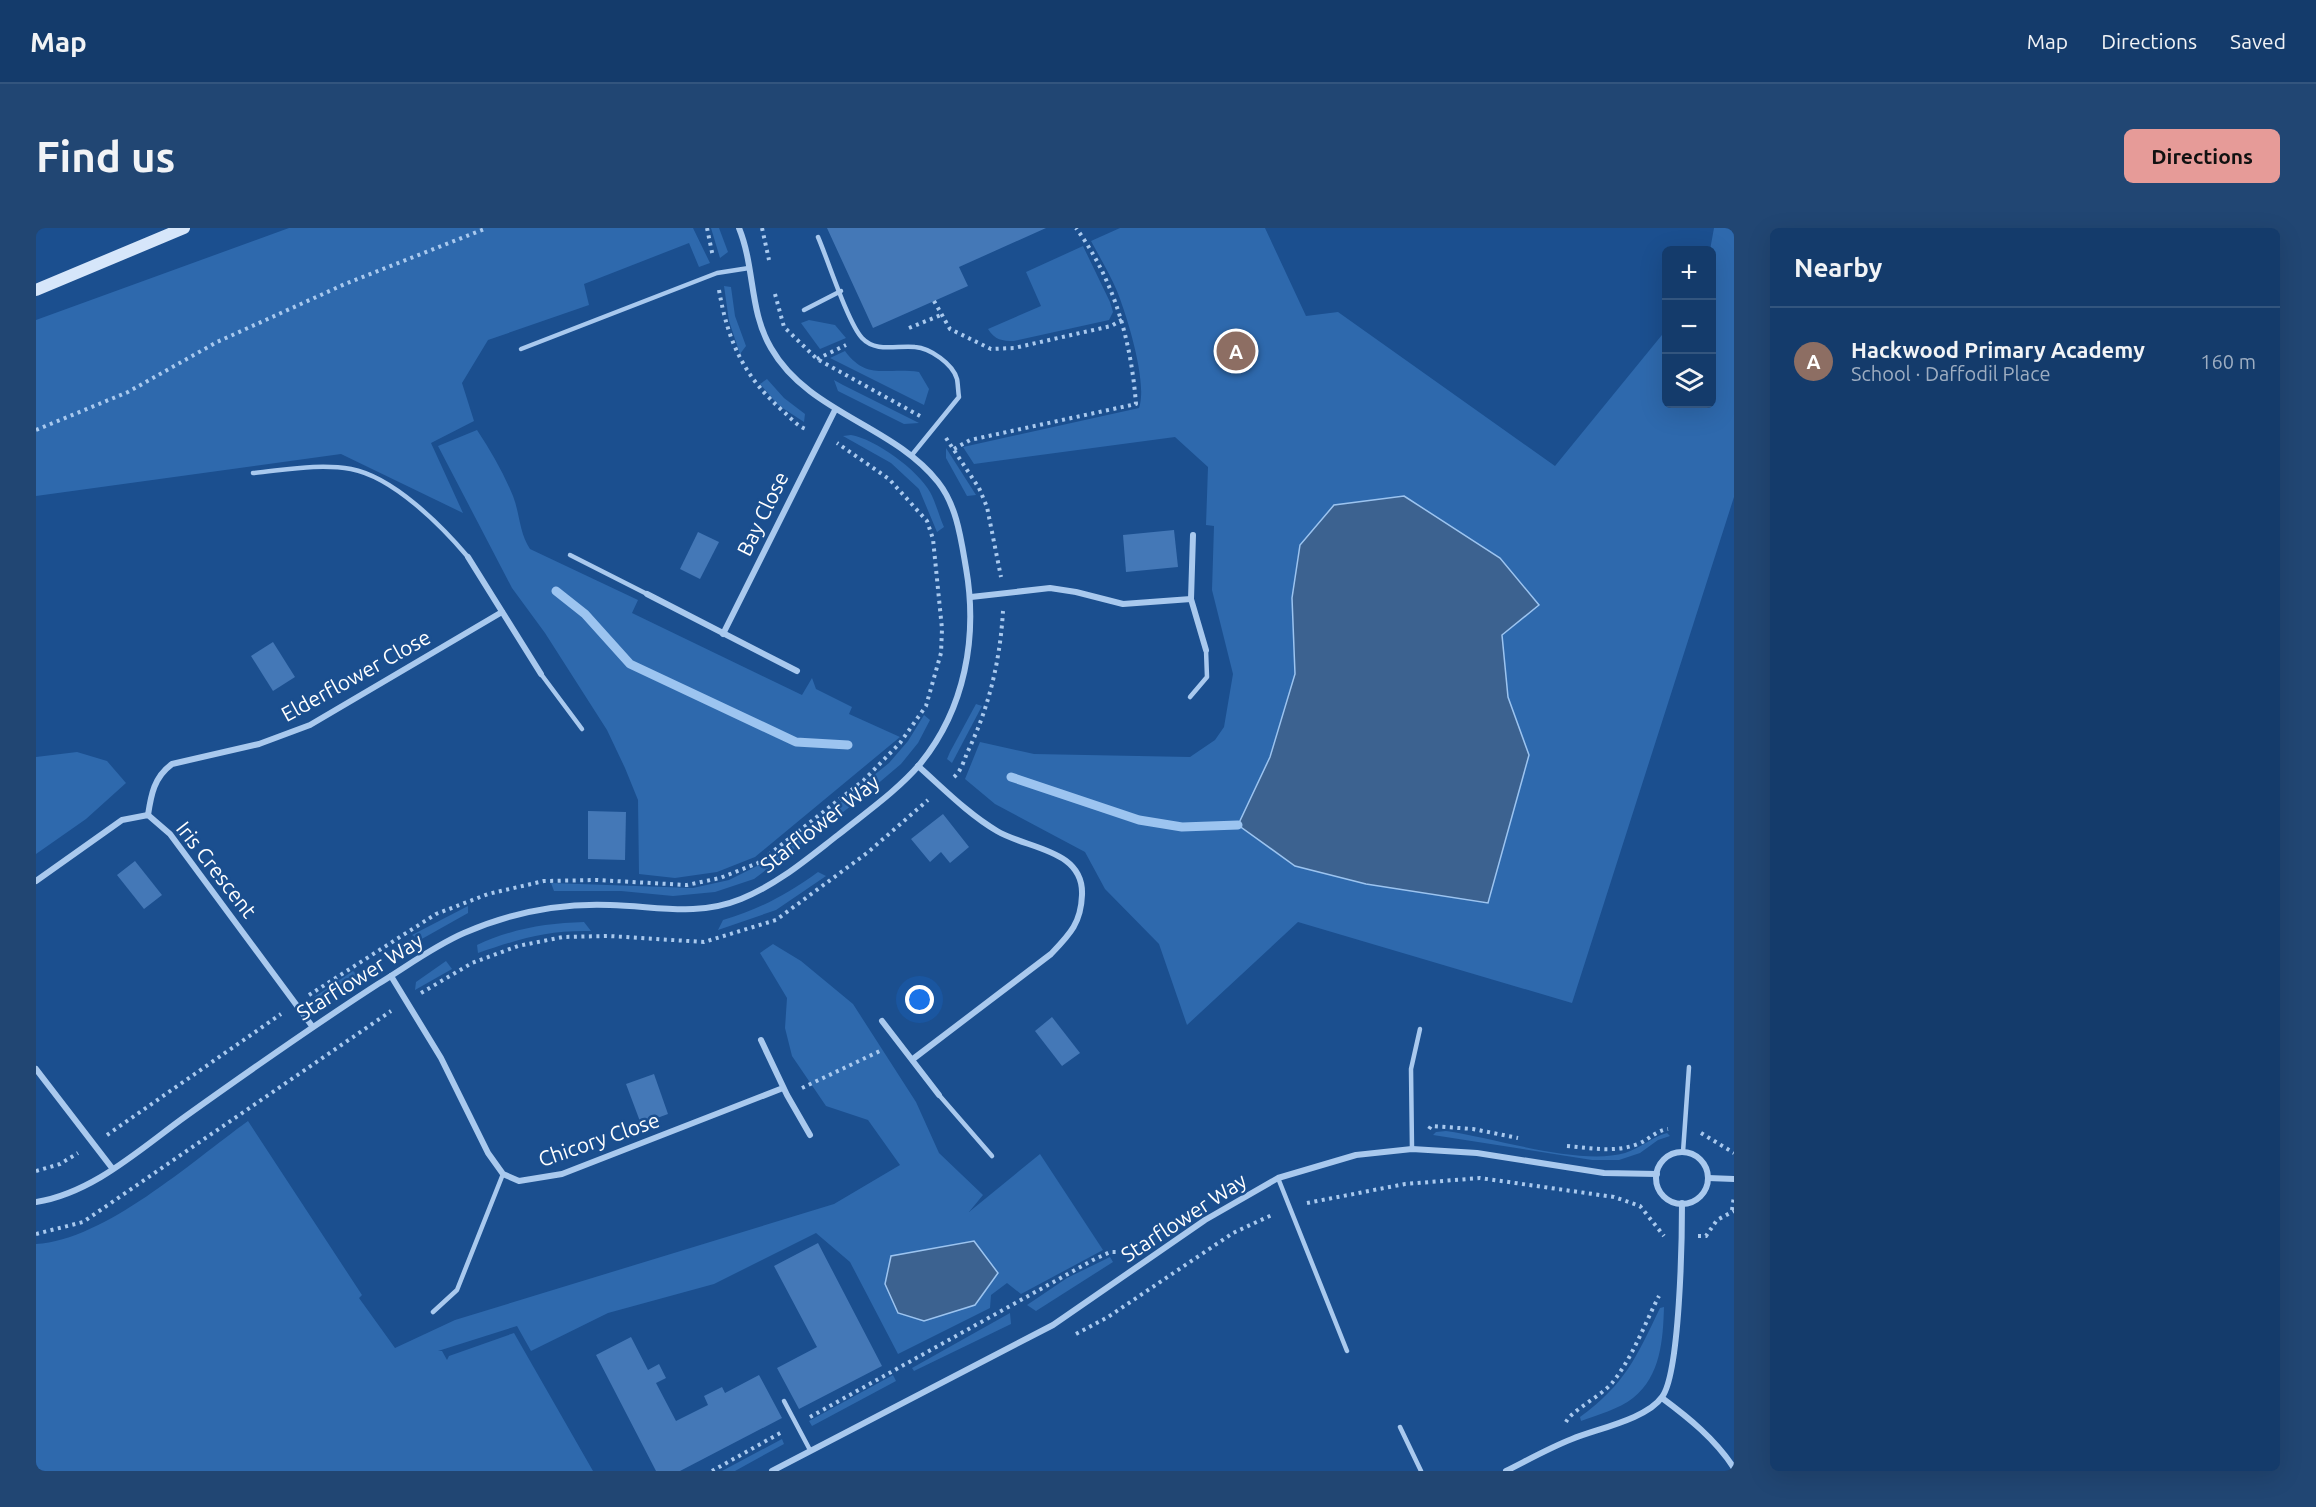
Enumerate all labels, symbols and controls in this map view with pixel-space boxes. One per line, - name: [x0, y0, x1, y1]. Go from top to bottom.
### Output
- text: Map: [30, 26, 87, 57]
- text: Map: [2027, 29, 2068, 53]
- text: Directions: [2101, 29, 2197, 53]
- text: Saved: [2230, 29, 2286, 53]
- button: Directions: [2124, 129, 2280, 183]
- text: Find us: [36, 133, 175, 180]
- map controls: [1662, 246, 1716, 408]
- button: +: [1662, 246, 1716, 300]
- text: Nearby: [1794, 253, 1882, 282]
- button: −: [1662, 300, 1716, 354]
- pin: A: [1216, 328, 1256, 374]
- text: Hackwood Primary Academy: [1851, 337, 2145, 362]
- text: A: [1806, 350, 1821, 373]
- text: 160 m: [2200, 350, 2256, 373]
- button: layers: [1662, 354, 1716, 408]
- text: School · Daffodil Place: [1851, 362, 2050, 385]
- street label: Bay Close: [731, 468, 793, 559]
- street label: Elderflower Close: [277, 624, 434, 726]
- street label: Starflower Way: [755, 769, 884, 877]
- street label: Iris Crescent: [172, 817, 262, 922]
- street label: Starflower Way: [292, 928, 427, 1025]
- your location: [905, 985, 934, 1014]
- street label: Chicory Close: [535, 1107, 662, 1171]
- street label: Starflower Way: [1116, 1168, 1250, 1267]

